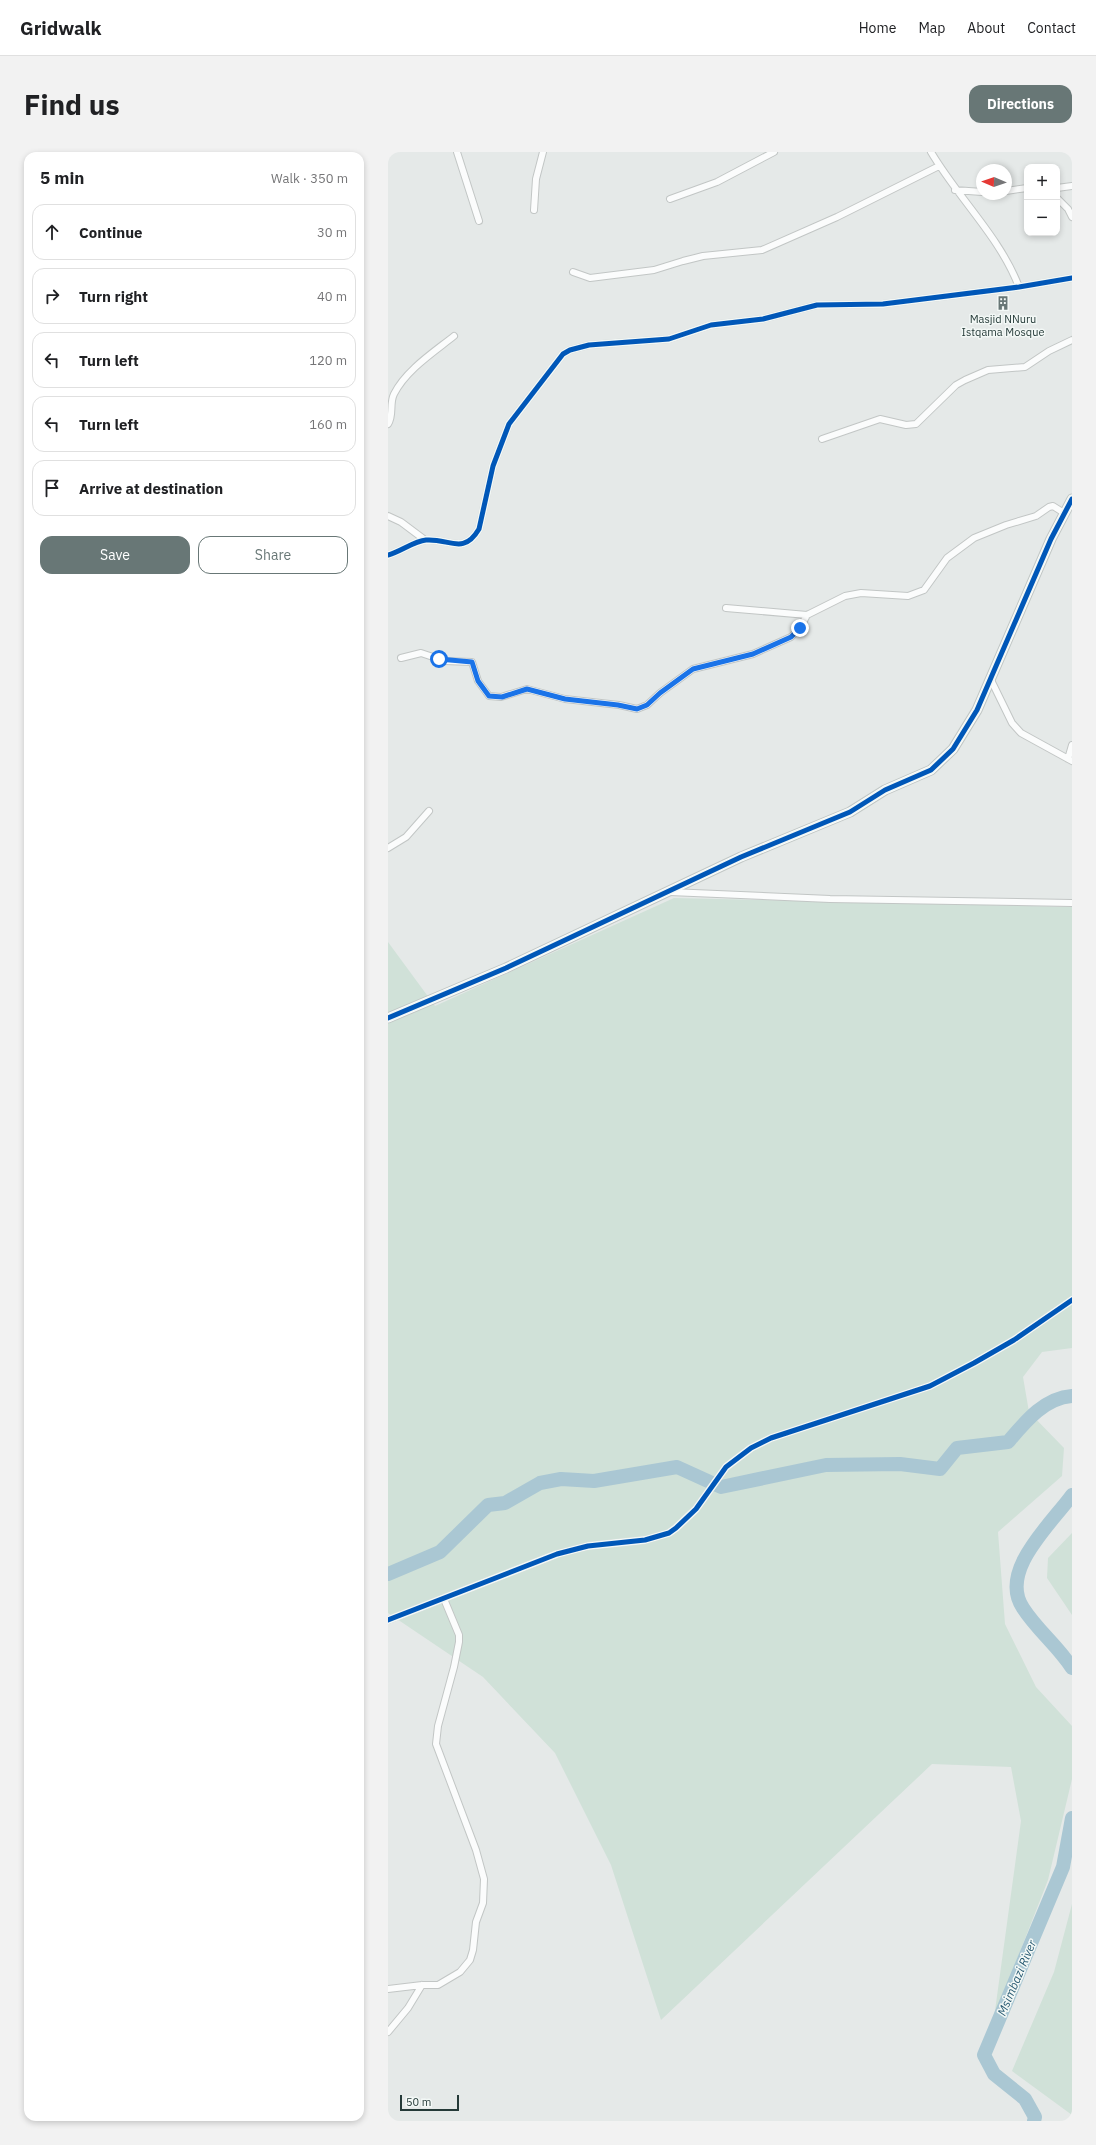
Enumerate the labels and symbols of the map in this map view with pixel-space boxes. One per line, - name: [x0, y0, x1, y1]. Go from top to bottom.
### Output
- north arrow: [976, 164, 1012, 200]
- building icon: Masjid NNuru Istqama Mosque: [995, 295, 1011, 311]
- place label: Masjid NNuru Istqama Mosque: [962, 312, 1044, 339]
- route end: [791, 619, 809, 637]
- route start: [430, 650, 448, 668]
- water label: Msimbazi River: [994, 1937, 1039, 2018]
- scale bar: [400, 2093, 459, 2112]

